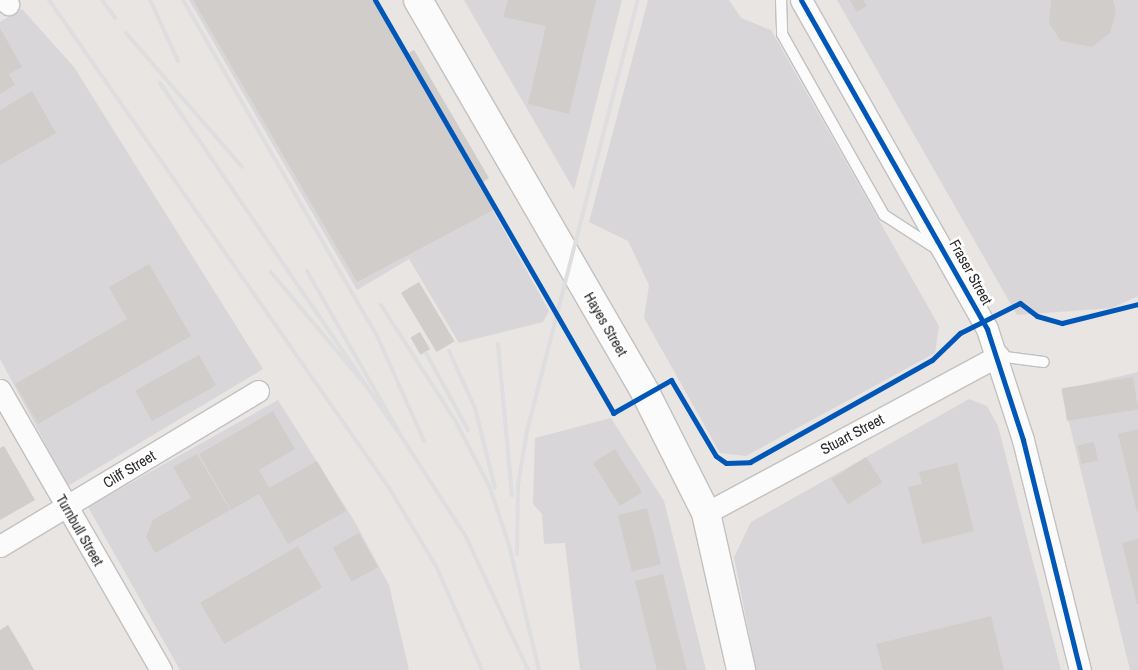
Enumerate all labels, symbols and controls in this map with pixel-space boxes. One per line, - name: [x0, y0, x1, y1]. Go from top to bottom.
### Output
- street label: Fraser Street: [946, 236, 996, 308]
- street label: Hayes Street: [580, 289, 632, 359]
- street label: Stuart Street: [817, 410, 887, 458]
- street label: Cliff Street: [100, 446, 158, 492]
- street label: Turnbull Street: [52, 491, 108, 569]

